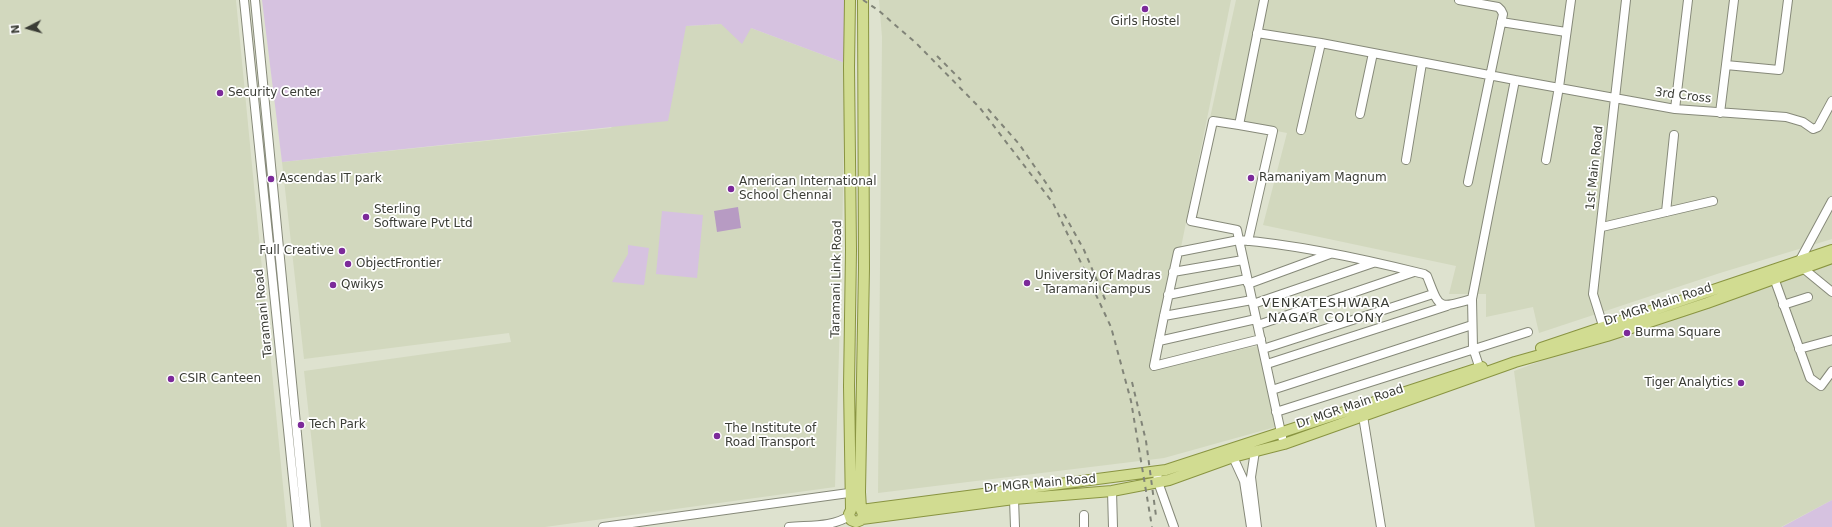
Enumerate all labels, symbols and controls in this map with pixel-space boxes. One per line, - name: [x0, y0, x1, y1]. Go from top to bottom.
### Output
- marker: Girls Hostel: [1140, 4, 1150, 14]
- north arrow: [8, 8, 48, 48]
- place label: Girls Hostel: [1110, 15, 1180, 29]
- text: N: [9, 24, 23, 35]
- street label: 3rd Cross: [1654, 85, 1712, 107]
- place label: Security Center: [228, 86, 321, 100]
- marker: Security Center: [215, 88, 225, 98]
- street label: 1st Main Road: [1583, 125, 1607, 211]
- place label: Ramaniyam Magnum: [1259, 171, 1387, 185]
- place label: Ascendas IT park: [279, 172, 382, 186]
- marker: Ramaniyam Magnum: [1246, 173, 1256, 183]
- marker: Ascendas IT park: [266, 174, 276, 184]
- place label: American International School Chennai: [739, 175, 877, 203]
- marker: American International School Chennai: [726, 184, 736, 194]
- place label: Sterling Software Pvt Ltd: [374, 203, 473, 231]
- marker: Sterling Software Pvt Ltd: [361, 212, 371, 222]
- street label: Taramani Link Road: [829, 220, 845, 338]
- place label: Full Creative: [259, 244, 334, 258]
- marker: Full Creative: [337, 246, 347, 256]
- place label: ObjectFrontier: [356, 257, 441, 271]
- marker: ObjectFrontier: [343, 259, 353, 269]
- street label: Taramani Road: [252, 268, 276, 358]
- place label: University Of Madras - Taramani Campus: [1035, 269, 1161, 297]
- place label: Qwikys: [341, 278, 383, 292]
- marker: University Of Madras - Taramani Campus: [1022, 278, 1032, 288]
- marker: Qwikys: [328, 280, 338, 290]
- street label: Dr MGR Main Road: [1602, 281, 1714, 329]
- district label: VENKATESHWARA NAGAR COLONY: [1262, 296, 1390, 327]
- place label: Burma Square: [1635, 326, 1721, 340]
- marker: Burma Square: [1622, 328, 1632, 338]
- place label: CSIR Canteen: [179, 372, 261, 386]
- marker: CSIR Canteen: [166, 374, 176, 384]
- place label: Tiger Analytics: [1644, 376, 1733, 390]
- marker: Tiger Analytics: [1736, 378, 1746, 388]
- street label: Dr MGR Main Road: [1295, 382, 1405, 432]
- place label: Tech Park: [309, 418, 366, 432]
- marker: Tech Park: [296, 420, 306, 430]
- place label: The Institute of Road Transport: [725, 422, 816, 450]
- marker: The Institute of Road Transport: [712, 431, 722, 441]
- street label: Dr MGR Main Road: [983, 472, 1097, 496]

